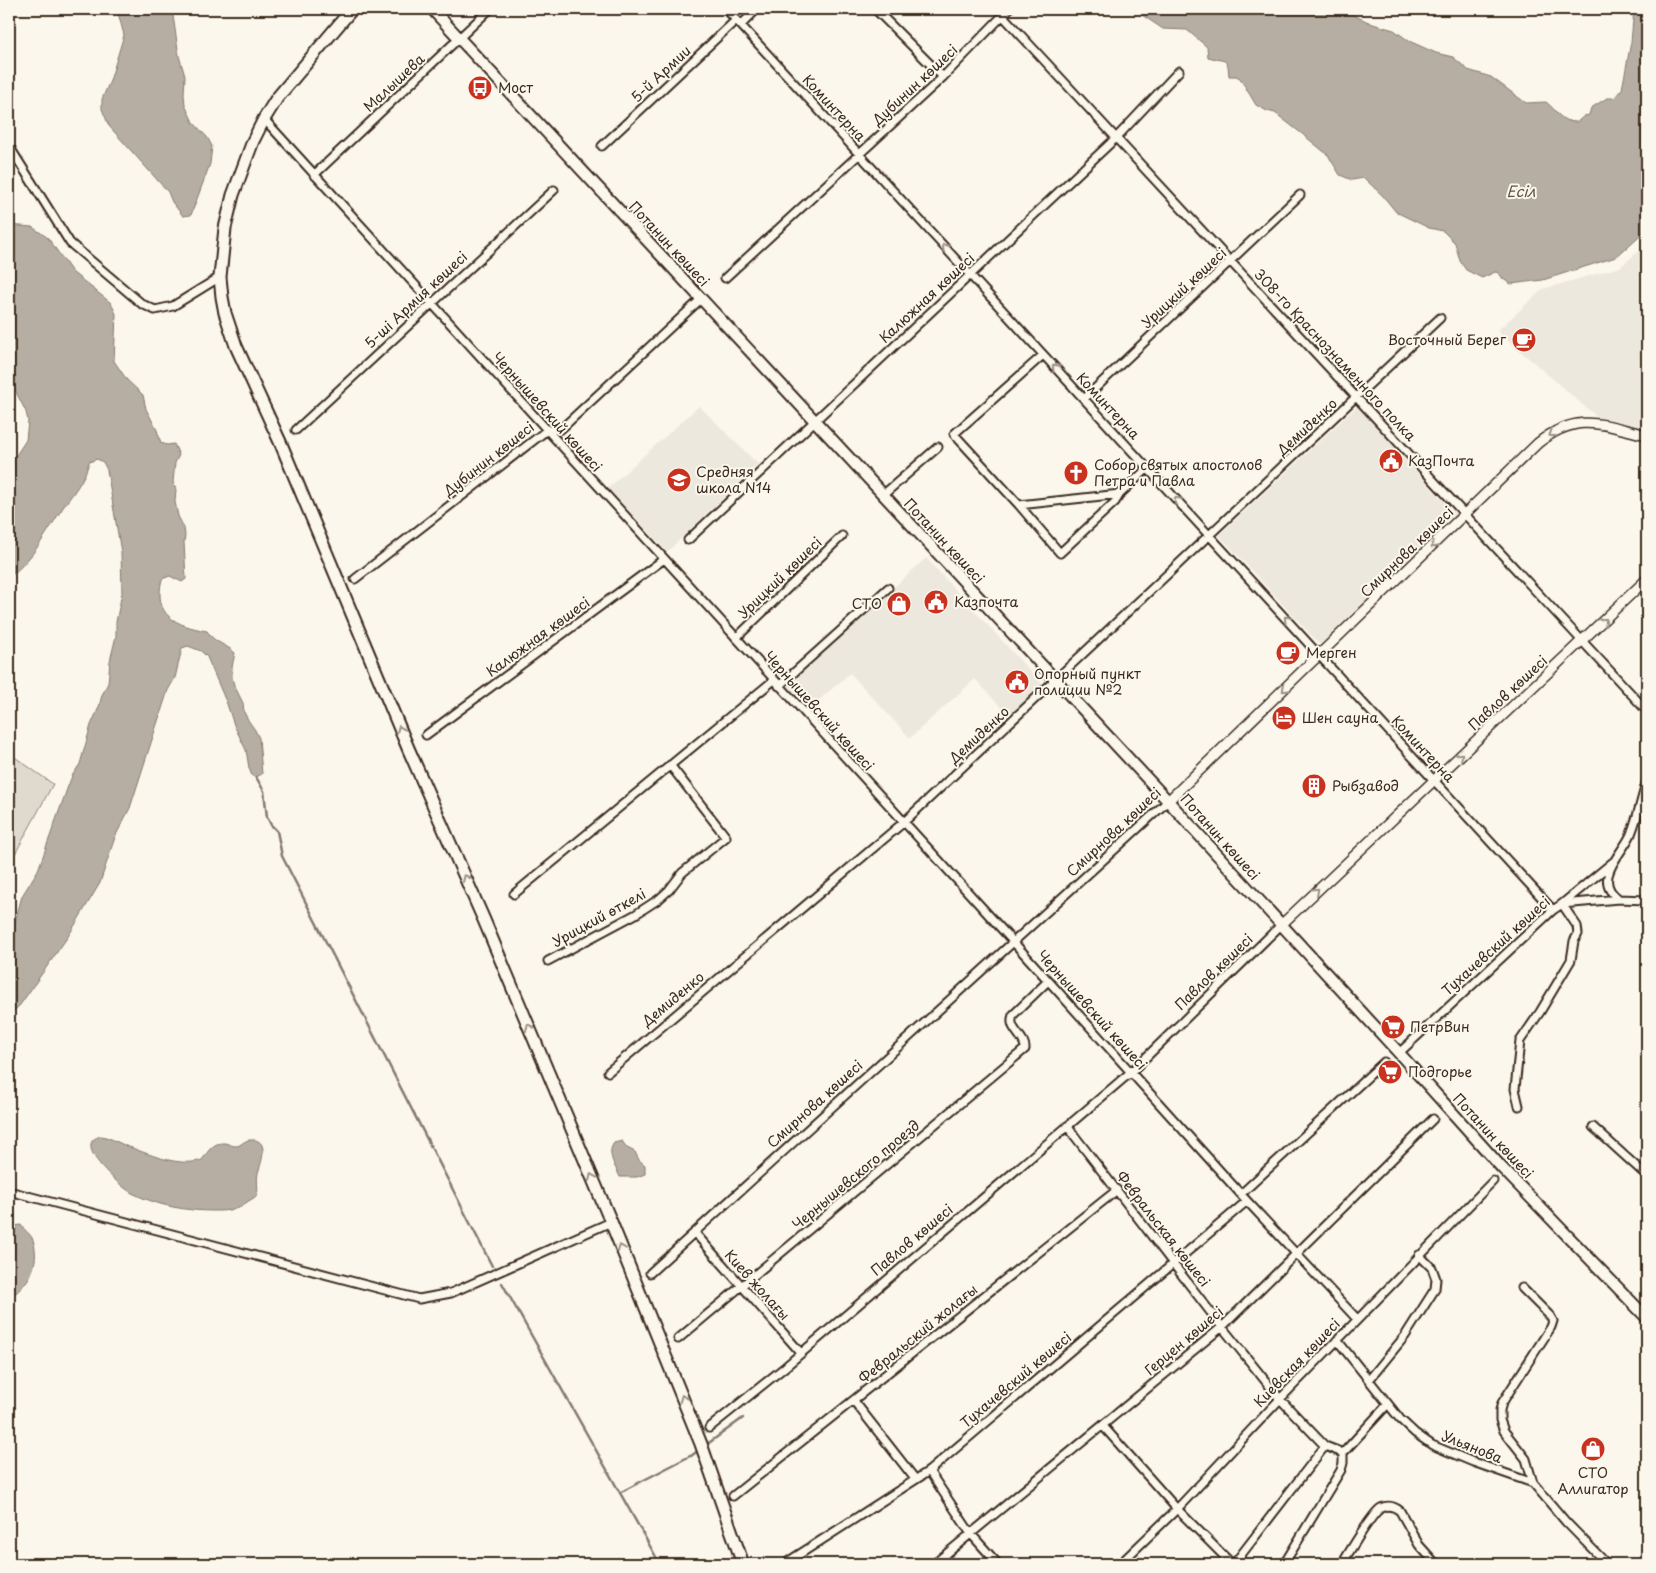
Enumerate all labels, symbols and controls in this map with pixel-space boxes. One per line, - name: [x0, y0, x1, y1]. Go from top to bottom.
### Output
- street label: Дубинин көшесі: [866, 39, 962, 131]
- street label: 5-й Армии: [626, 40, 695, 107]
- street label: Малышева: [358, 49, 429, 117]
- street label: Коминтерна: [798, 70, 871, 146]
- bus stop icon: Мост: [467, 75, 493, 101]
- place label: Мост: [498, 77, 533, 98]
- water label: Есіл: [1506, 179, 1536, 202]
- street label: Потанин көшесі: [624, 196, 715, 291]
- street label: Урицкий көшесі: [1136, 242, 1231, 333]
- one-way arrow: [942, 244, 951, 253]
- street label: 5-ші Армия көшесі: [359, 246, 472, 353]
- street label: Калюжная көшесі: [874, 248, 979, 348]
- street label: 308-го Краснознаменного полка: [1250, 264, 1421, 446]
- cafe icon: Восточный Берег: [1511, 327, 1537, 353]
- place label: Восточный Берег: [1388, 329, 1507, 350]
- street label: Чернышевский көшесі: [488, 347, 607, 476]
- one-way arrow: [1052, 364, 1061, 373]
- street label: Коминтерна: [1072, 368, 1145, 444]
- street label: Демиденко: [1271, 393, 1342, 461]
- street label: Дубинин көшесі: [438, 416, 539, 501]
- one-way arrow: [1548, 428, 1557, 437]
- public building icon: КазПочта: [1378, 448, 1404, 474]
- place label: КазПочта: [1408, 450, 1475, 471]
- place label: Собор святых апостолов Петра и Павла: [1094, 454, 1262, 491]
- church icon: Собор святых апостолов Петра и Павла: [1063, 460, 1089, 486]
- place label: Средняя школа N14: [696, 461, 771, 498]
- school or university icon: Средняя школа N14: [666, 467, 692, 493]
- street label: Потанин көшесі: [899, 493, 990, 588]
- one-way arrow: [1174, 496, 1183, 505]
- street label: Смирнова көшесі: [1355, 502, 1458, 602]
- street label: Урицкий көшесі: [733, 532, 826, 623]
- one-way arrow: [1430, 539, 1439, 548]
- public building icon: Казпочта: [923, 589, 949, 615]
- shop icon: СТО: [886, 591, 912, 617]
- place label: Казпочта: [954, 591, 1018, 612]
- street label: Калюжная көшесі: [481, 592, 594, 682]
- place label: СТО: [852, 593, 882, 614]
- one-way arrow: [1284, 616, 1293, 625]
- one-way arrow: [1598, 618, 1607, 627]
- cafe icon: Мерген: [1275, 640, 1301, 666]
- place label: Мерген: [1306, 642, 1357, 663]
- street label: Чернышевский көшесі: [760, 646, 879, 775]
- street label: Павлов көшесі: [1463, 650, 1552, 735]
- place label: Опорный пункт полиции №2: [1034, 663, 1141, 700]
- public building icon: Опорный пункт полиции №2: [1004, 669, 1030, 695]
- one-way arrow: [1281, 683, 1290, 692]
- street label: Демиденко: [943, 701, 1014, 769]
- hotel icon: Шен сауна: [1271, 705, 1297, 731]
- place label: Шен сауна: [1302, 707, 1379, 728]
- street label: Коминтерна: [1387, 711, 1460, 787]
- one-way arrow: [396, 725, 406, 734]
- one-way arrow: [1455, 753, 1464, 762]
- building icon: Рыбзавод: [1301, 773, 1327, 799]
- place label: Рыбзавод: [1332, 775, 1399, 796]
- street label: Смирнова көшесі: [1062, 782, 1166, 881]
- street label: Потанин көшесі: [1176, 789, 1265, 885]
- one-way arrow: [461, 874, 472, 883]
- street label: Урицкий өткелі: [548, 883, 650, 952]
- one-way arrow: [1311, 888, 1320, 897]
- street label: Тухачевский көшесі: [1437, 891, 1555, 1000]
- street label: Павлов көшесі: [1170, 929, 1258, 1015]
- street label: Чернышевский көшесі: [1033, 945, 1152, 1074]
- street label: Демиденко: [636, 966, 709, 1032]
- supermarket icon: ПетрВин: [1380, 1014, 1406, 1040]
- place label: ПетрВин: [1410, 1016, 1470, 1037]
- one-way arrow: [525, 1023, 536, 1032]
- street label: Смирнова көшесі: [762, 1055, 867, 1152]
- supermarket icon: Подгорье: [1377, 1059, 1403, 1085]
- place label: Подгорье: [1408, 1061, 1472, 1082]
- street label: Потанин көшесі: [1448, 1088, 1539, 1183]
- street label: Чернышевского проезд: [787, 1115, 924, 1234]
- street label: Февральская көшесі: [1111, 1166, 1215, 1291]
- one-way arrow: [588, 1173, 598, 1182]
- street label: Павлов көшесі: [866, 1199, 957, 1280]
- one-way arrow: [617, 1244, 628, 1253]
- street label: Киев жолағы: [720, 1245, 795, 1325]
- street label: Февральский жолағы: [854, 1279, 982, 1388]
- street label: Герцен көшесі: [1140, 1301, 1228, 1380]
- street label: Киевская көшесі: [1249, 1313, 1345, 1412]
- street label: Тухачевский көшесі: [956, 1327, 1076, 1432]
- one-way arrow: [678, 1395, 688, 1403]
- street label: Ульянова: [1439, 1425, 1506, 1468]
- shop icon: СТО Аллигатор: [1580, 1436, 1606, 1462]
- place label: СТО Аллигатор: [1557, 1462, 1629, 1499]

